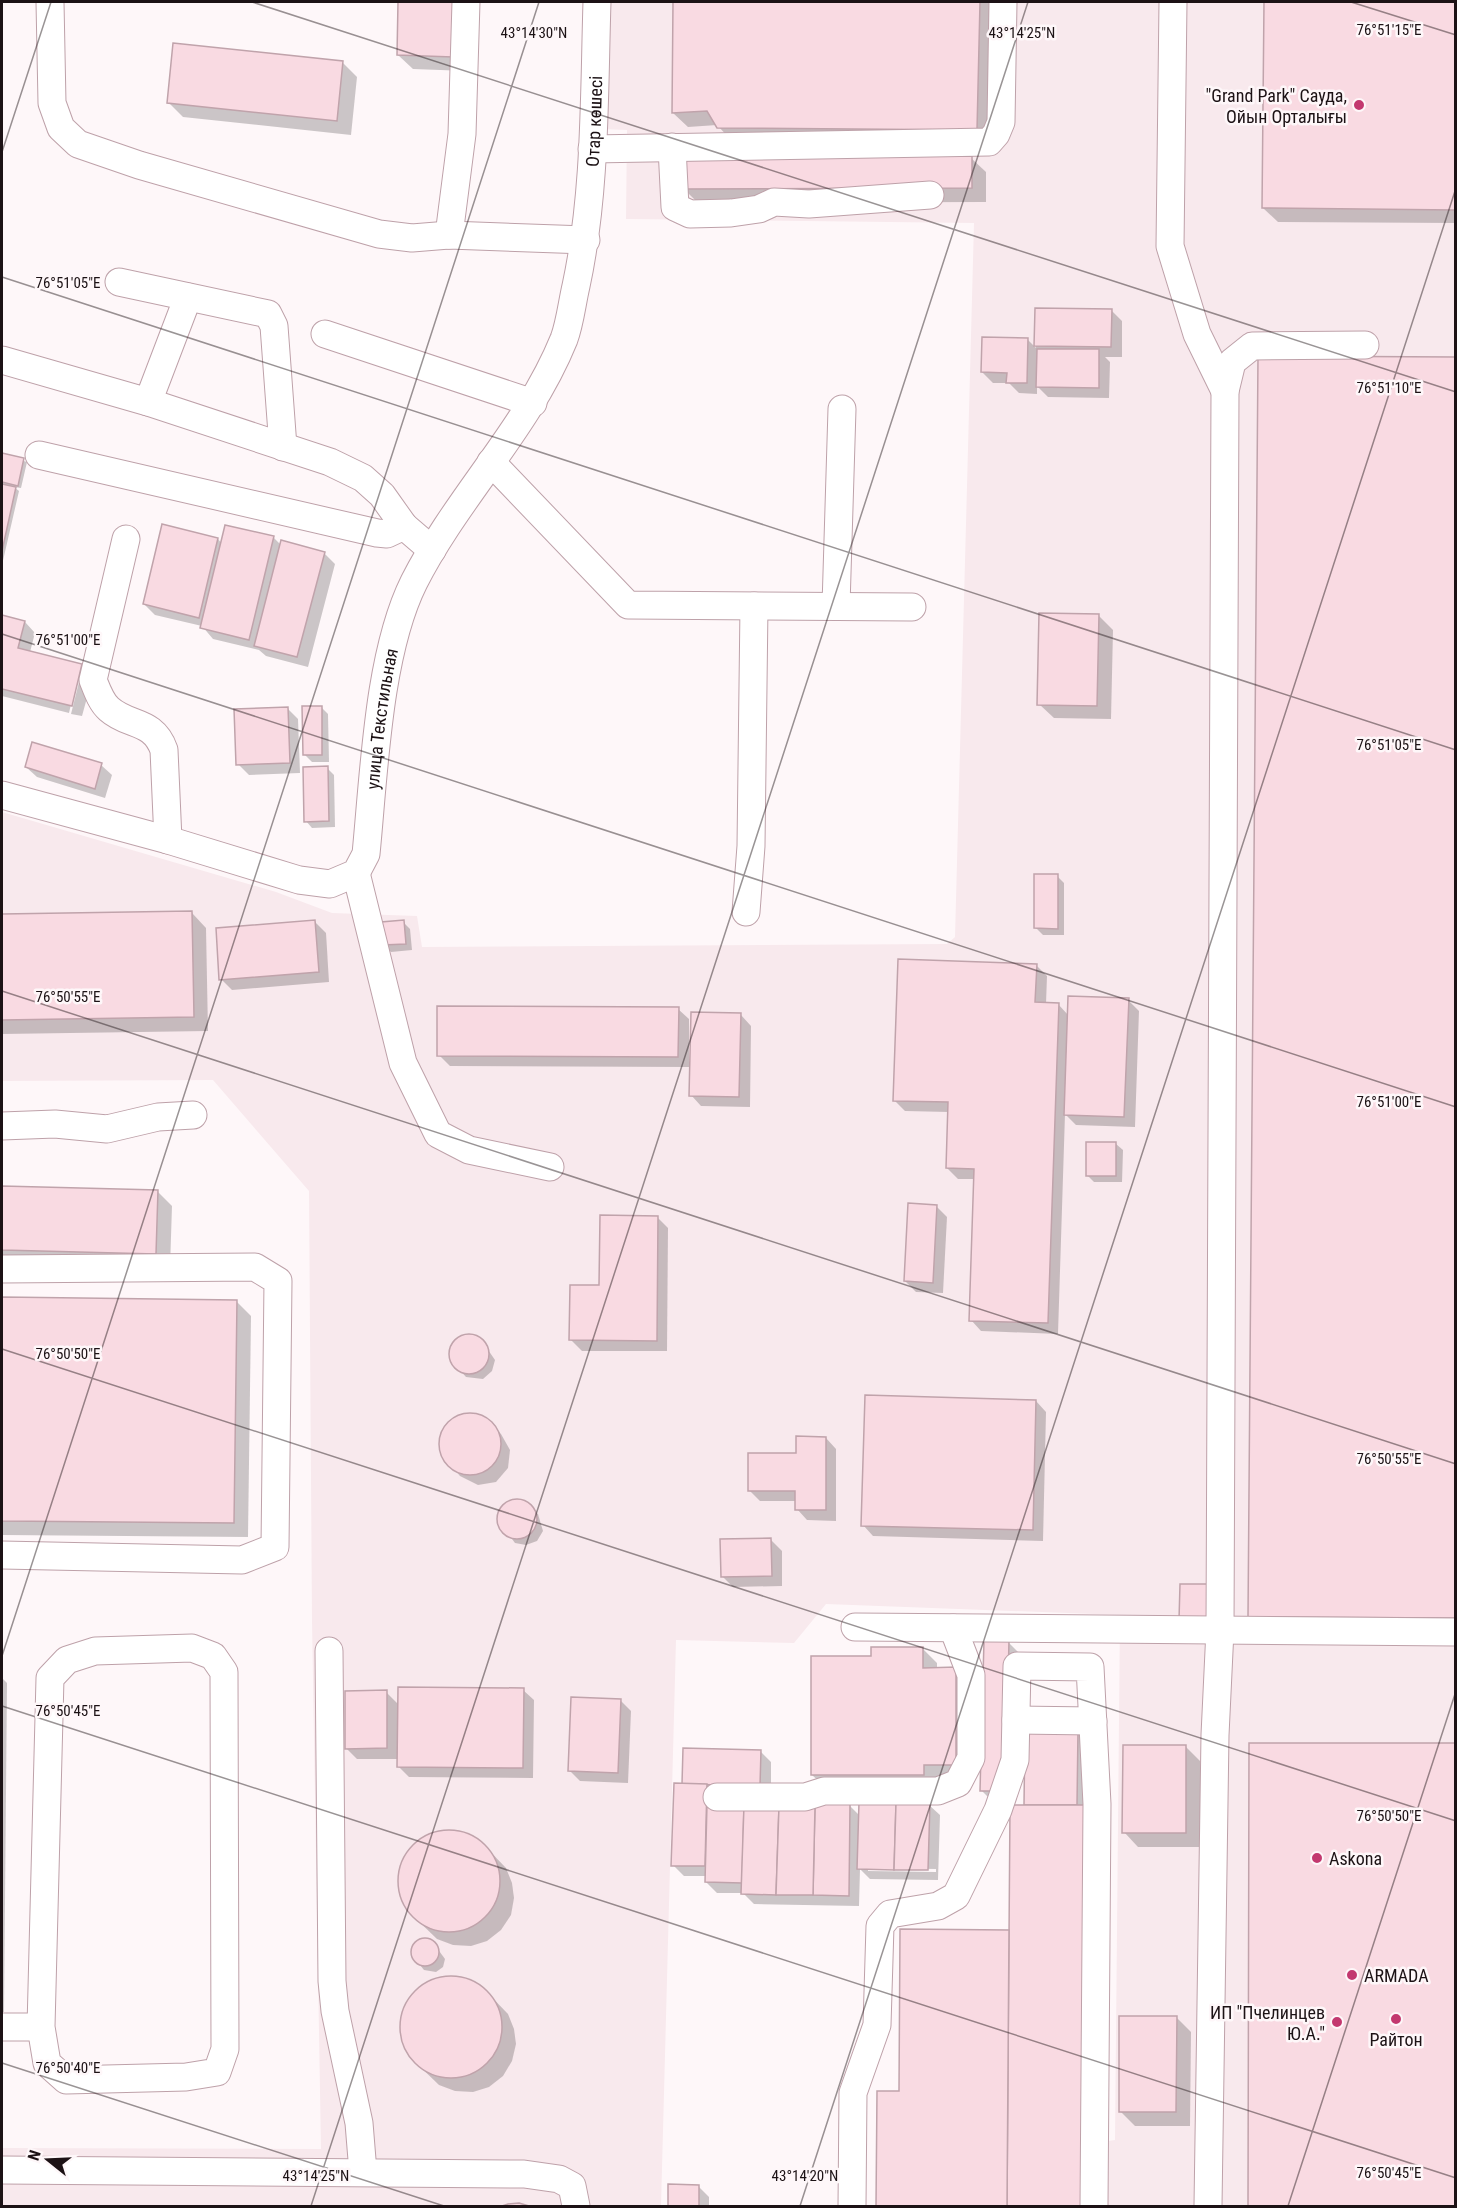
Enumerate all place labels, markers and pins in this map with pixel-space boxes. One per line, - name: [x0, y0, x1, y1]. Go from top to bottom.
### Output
- place label: "Grand Park" Сауда, Ойын Орталығы: [1206, 85, 1347, 127]
- marker: "Grand Park" Сауда, Ойын Орталығы: [1352, 98, 1366, 112]
- place label: Askona: [1329, 1848, 1382, 1869]
- marker: Askona: [1310, 1851, 1324, 1865]
- place label: ARMADA: [1364, 1965, 1429, 1986]
- marker: ARMADA: [1345, 1968, 1359, 1982]
- place label: ИП "Пчелинцев Ю.А.": [1210, 2002, 1325, 2044]
- marker: Райтон: [1389, 2012, 1403, 2026]
- marker: ИП "Пчелинцев Ю.А.": [1330, 2015, 1344, 2029]
- place label: Райтон: [1369, 2029, 1423, 2050]

